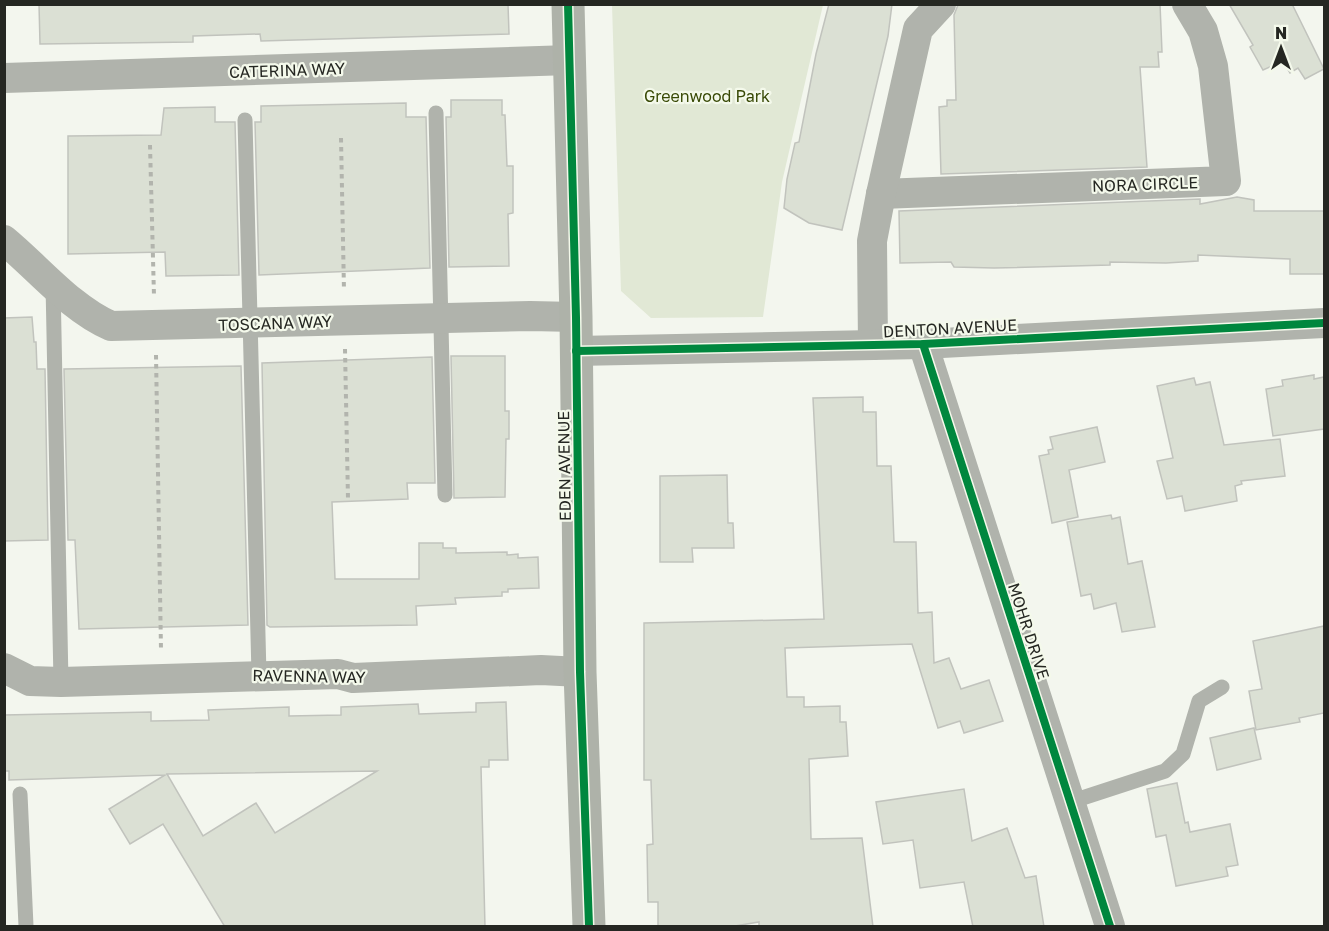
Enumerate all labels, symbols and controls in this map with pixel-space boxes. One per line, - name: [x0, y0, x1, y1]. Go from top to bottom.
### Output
- north arrow: [1251, 18, 1311, 78]
- text: N: [1275, 23, 1287, 43]
- street label: CATERINA WAY: [229, 58, 346, 82]
- park label: Greenwood Park: [644, 86, 770, 106]
- street label: NORA CIRCLE: [1092, 172, 1198, 196]
- street label: TOSCANA WAY: [218, 311, 333, 335]
- street label: DENTON AVENUE: [883, 315, 1017, 341]
- street label: EDEN AVENUE: [553, 411, 575, 521]
- street label: MOHR DRIVE: [1004, 580, 1054, 682]
- street label: RAVENNA WAY: [252, 665, 367, 687]

